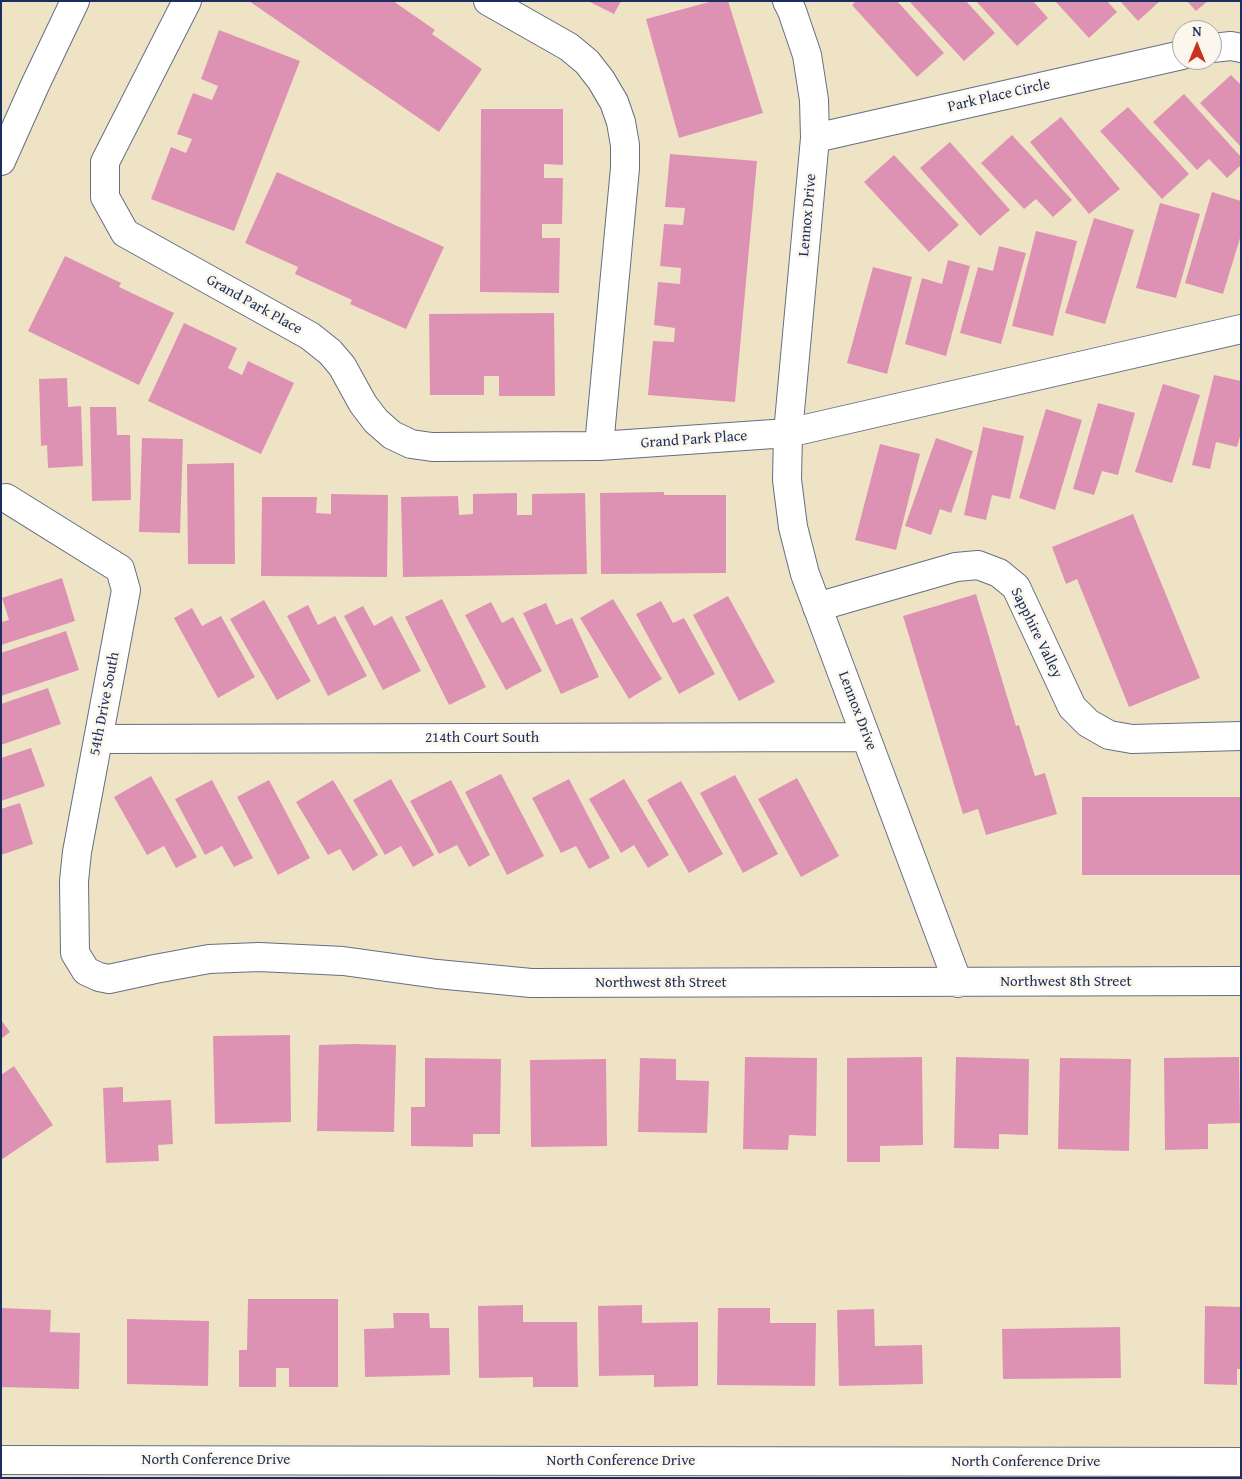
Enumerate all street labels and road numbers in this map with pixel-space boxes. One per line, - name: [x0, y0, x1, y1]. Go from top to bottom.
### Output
- street label: Park Place Circle: [946, 75, 1052, 117]
- street label: Lennox Drive: [795, 173, 821, 257]
- street label: Grand Park Place: [203, 271, 305, 339]
- street label: Grand Park Place: [640, 427, 748, 453]
- street label: Sapphire Valley: [1006, 585, 1066, 681]
- street label: 54th Drive South: [86, 651, 124, 757]
- street label: Lennox Drive: [834, 669, 880, 753]
- street label: 214th Court South: [425, 729, 539, 747]
- street label: Northwest 8th Street: [1000, 973, 1132, 991]
- street label: Northwest 8th Street: [595, 974, 727, 992]
- street label: North Conference Drive: [142, 1451, 290, 1469]
- street label: North Conference Drive: [547, 1452, 695, 1470]
- street label: North Conference Drive: [952, 1453, 1100, 1471]

